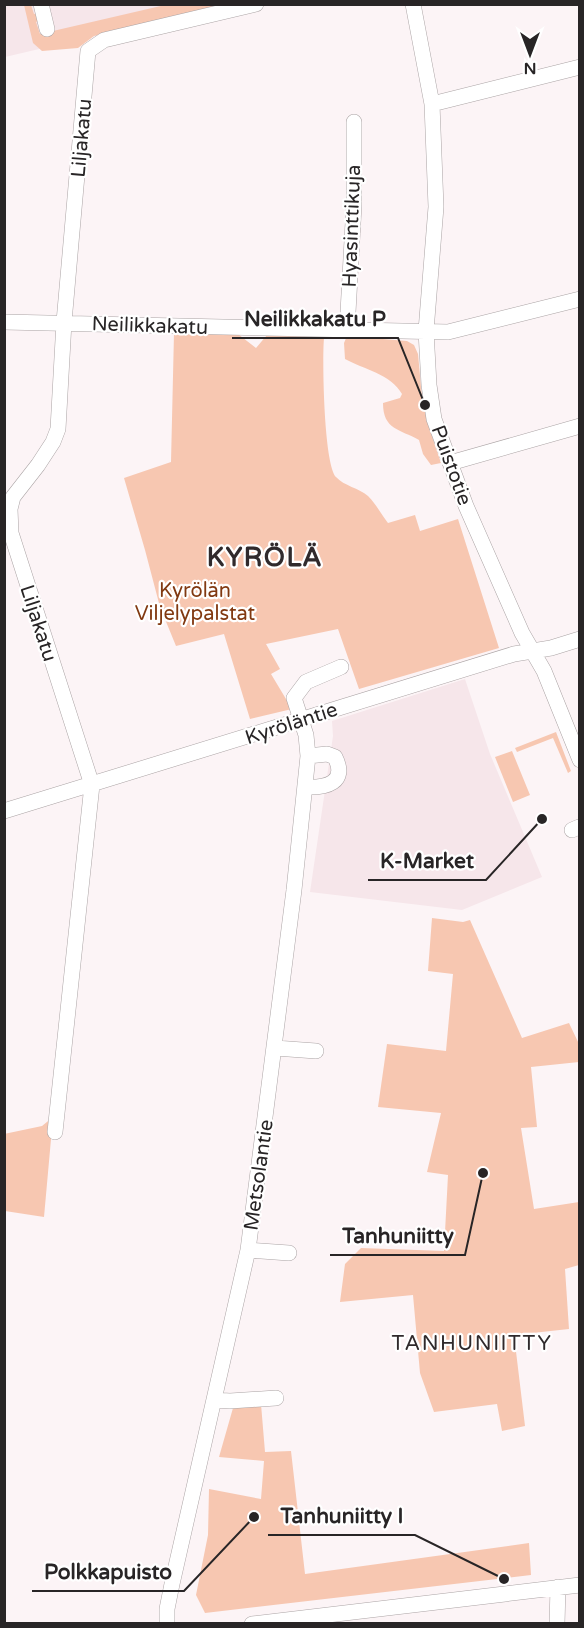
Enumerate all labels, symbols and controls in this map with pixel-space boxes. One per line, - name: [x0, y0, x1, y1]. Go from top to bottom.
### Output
- north arrow: [500, 24, 560, 84]
- text: N: [524, 58, 536, 78]
- street label: Liljakatu: [67, 98, 97, 179]
- street label: Hyasinttikuja: [338, 164, 366, 288]
- callout: Neilikkakatu P: [232, 299, 398, 338]
- text: Neilikkakatu P: [244, 307, 386, 332]
- street label: Neilikkakatu: [91, 312, 209, 340]
- street label: Puistotie: [426, 422, 477, 509]
- district label: KYRÖLÄ: [207, 542, 323, 573]
- park label: Kyrölän Viljelypalstat: [135, 579, 256, 626]
- street label: Liljakatu: [14, 582, 62, 665]
- street label: Kyröläntie: [242, 698, 341, 750]
- callout: K-Market: [368, 841, 486, 880]
- text: K-Market: [380, 849, 474, 874]
- street label: Metsolantie: [239, 1118, 279, 1232]
- callout: Tanhuniitty: [330, 1216, 465, 1255]
- text: Tanhuniitty: [341, 1224, 455, 1249]
- district label: TANHUNIITTY: [391, 1331, 553, 1356]
- callout: Tanhuniitty I: [268, 1496, 415, 1535]
- text: Tanhuniitty I: [279, 1504, 404, 1529]
- callout: Polkkapuisto: [32, 1552, 184, 1591]
- text: Polkkapuisto: [44, 1560, 172, 1585]

